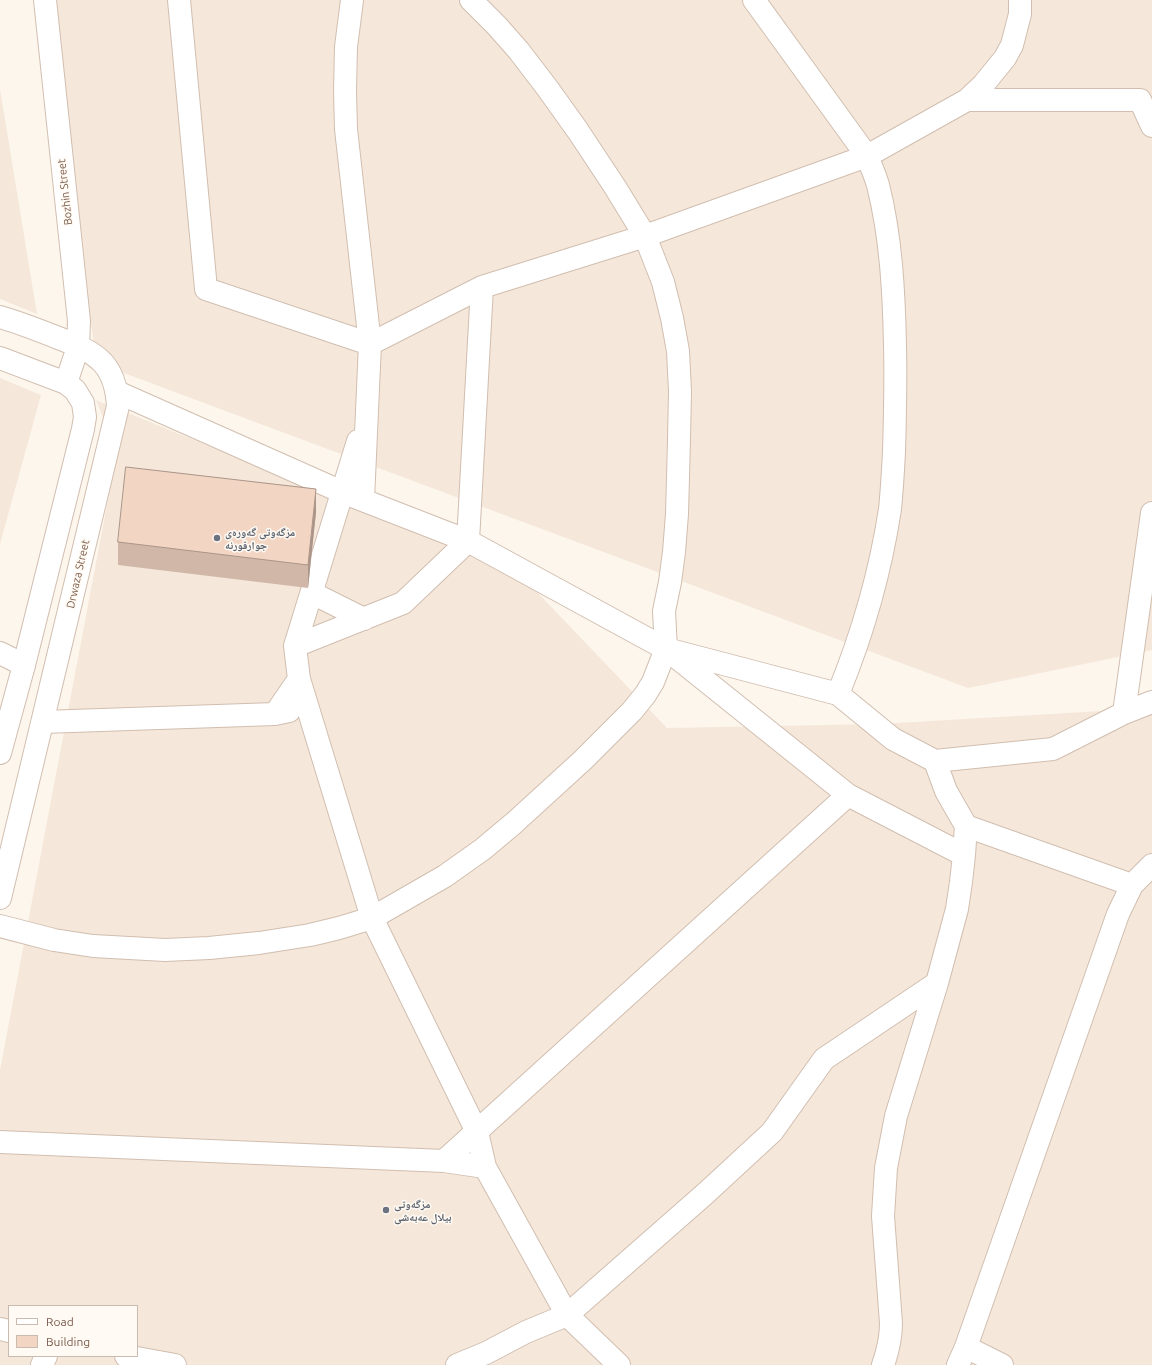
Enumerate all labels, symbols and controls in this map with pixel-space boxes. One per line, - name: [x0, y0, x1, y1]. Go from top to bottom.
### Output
- street label: Bozhin Street: [55, 158, 75, 226]
- place label: مزگەوتی گەورەی جوارقورنە: [225, 525, 295, 551]
- marker: مزگەوتی گەورەی جوارقورنە: [212, 533, 222, 543]
- street label: Drwaza Street: [64, 538, 92, 610]
- place label: مزگەوتی بیلال عەبەشی: [394, 1197, 452, 1223]
- marker: مزگەوتی بیلال عەبەشی: [381, 1205, 391, 1215]
- legend: [8, 1305, 138, 1357]
- text: Road: [46, 1315, 74, 1328]
- text: Building: [46, 1335, 90, 1348]

